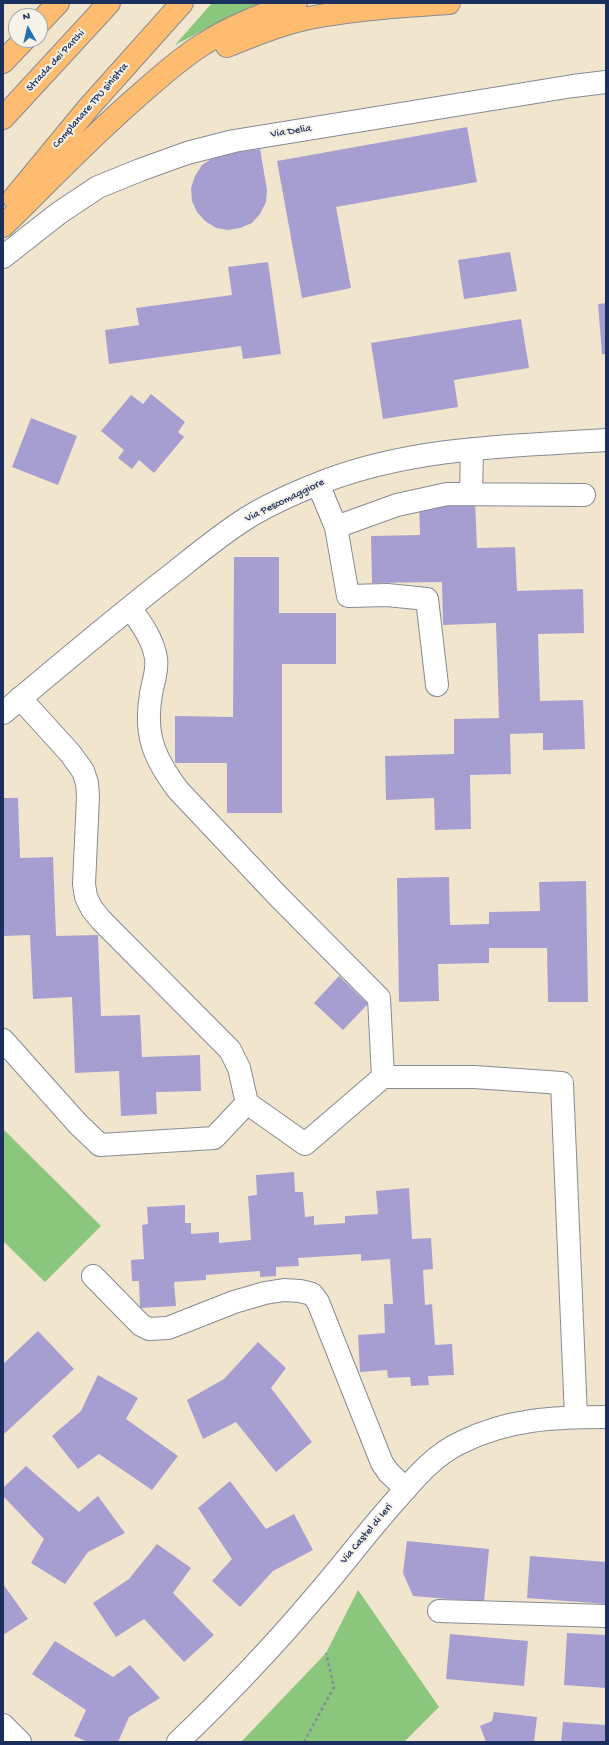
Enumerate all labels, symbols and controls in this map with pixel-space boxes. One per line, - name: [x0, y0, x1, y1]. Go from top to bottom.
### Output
- north arrow: [8, 8, 48, 48]
- text: N: [22, 11, 31, 24]
- street label: Strada dei Parchi: [24, 27, 88, 95]
- street label: Complanare TPU sinistra: [50, 61, 132, 151]
- street label: Via Delia: [270, 122, 312, 142]
- street label: Via Pescomaggiore: [243, 476, 327, 526]
- street label: Via Castel di Ieri: [338, 1501, 396, 1567]

